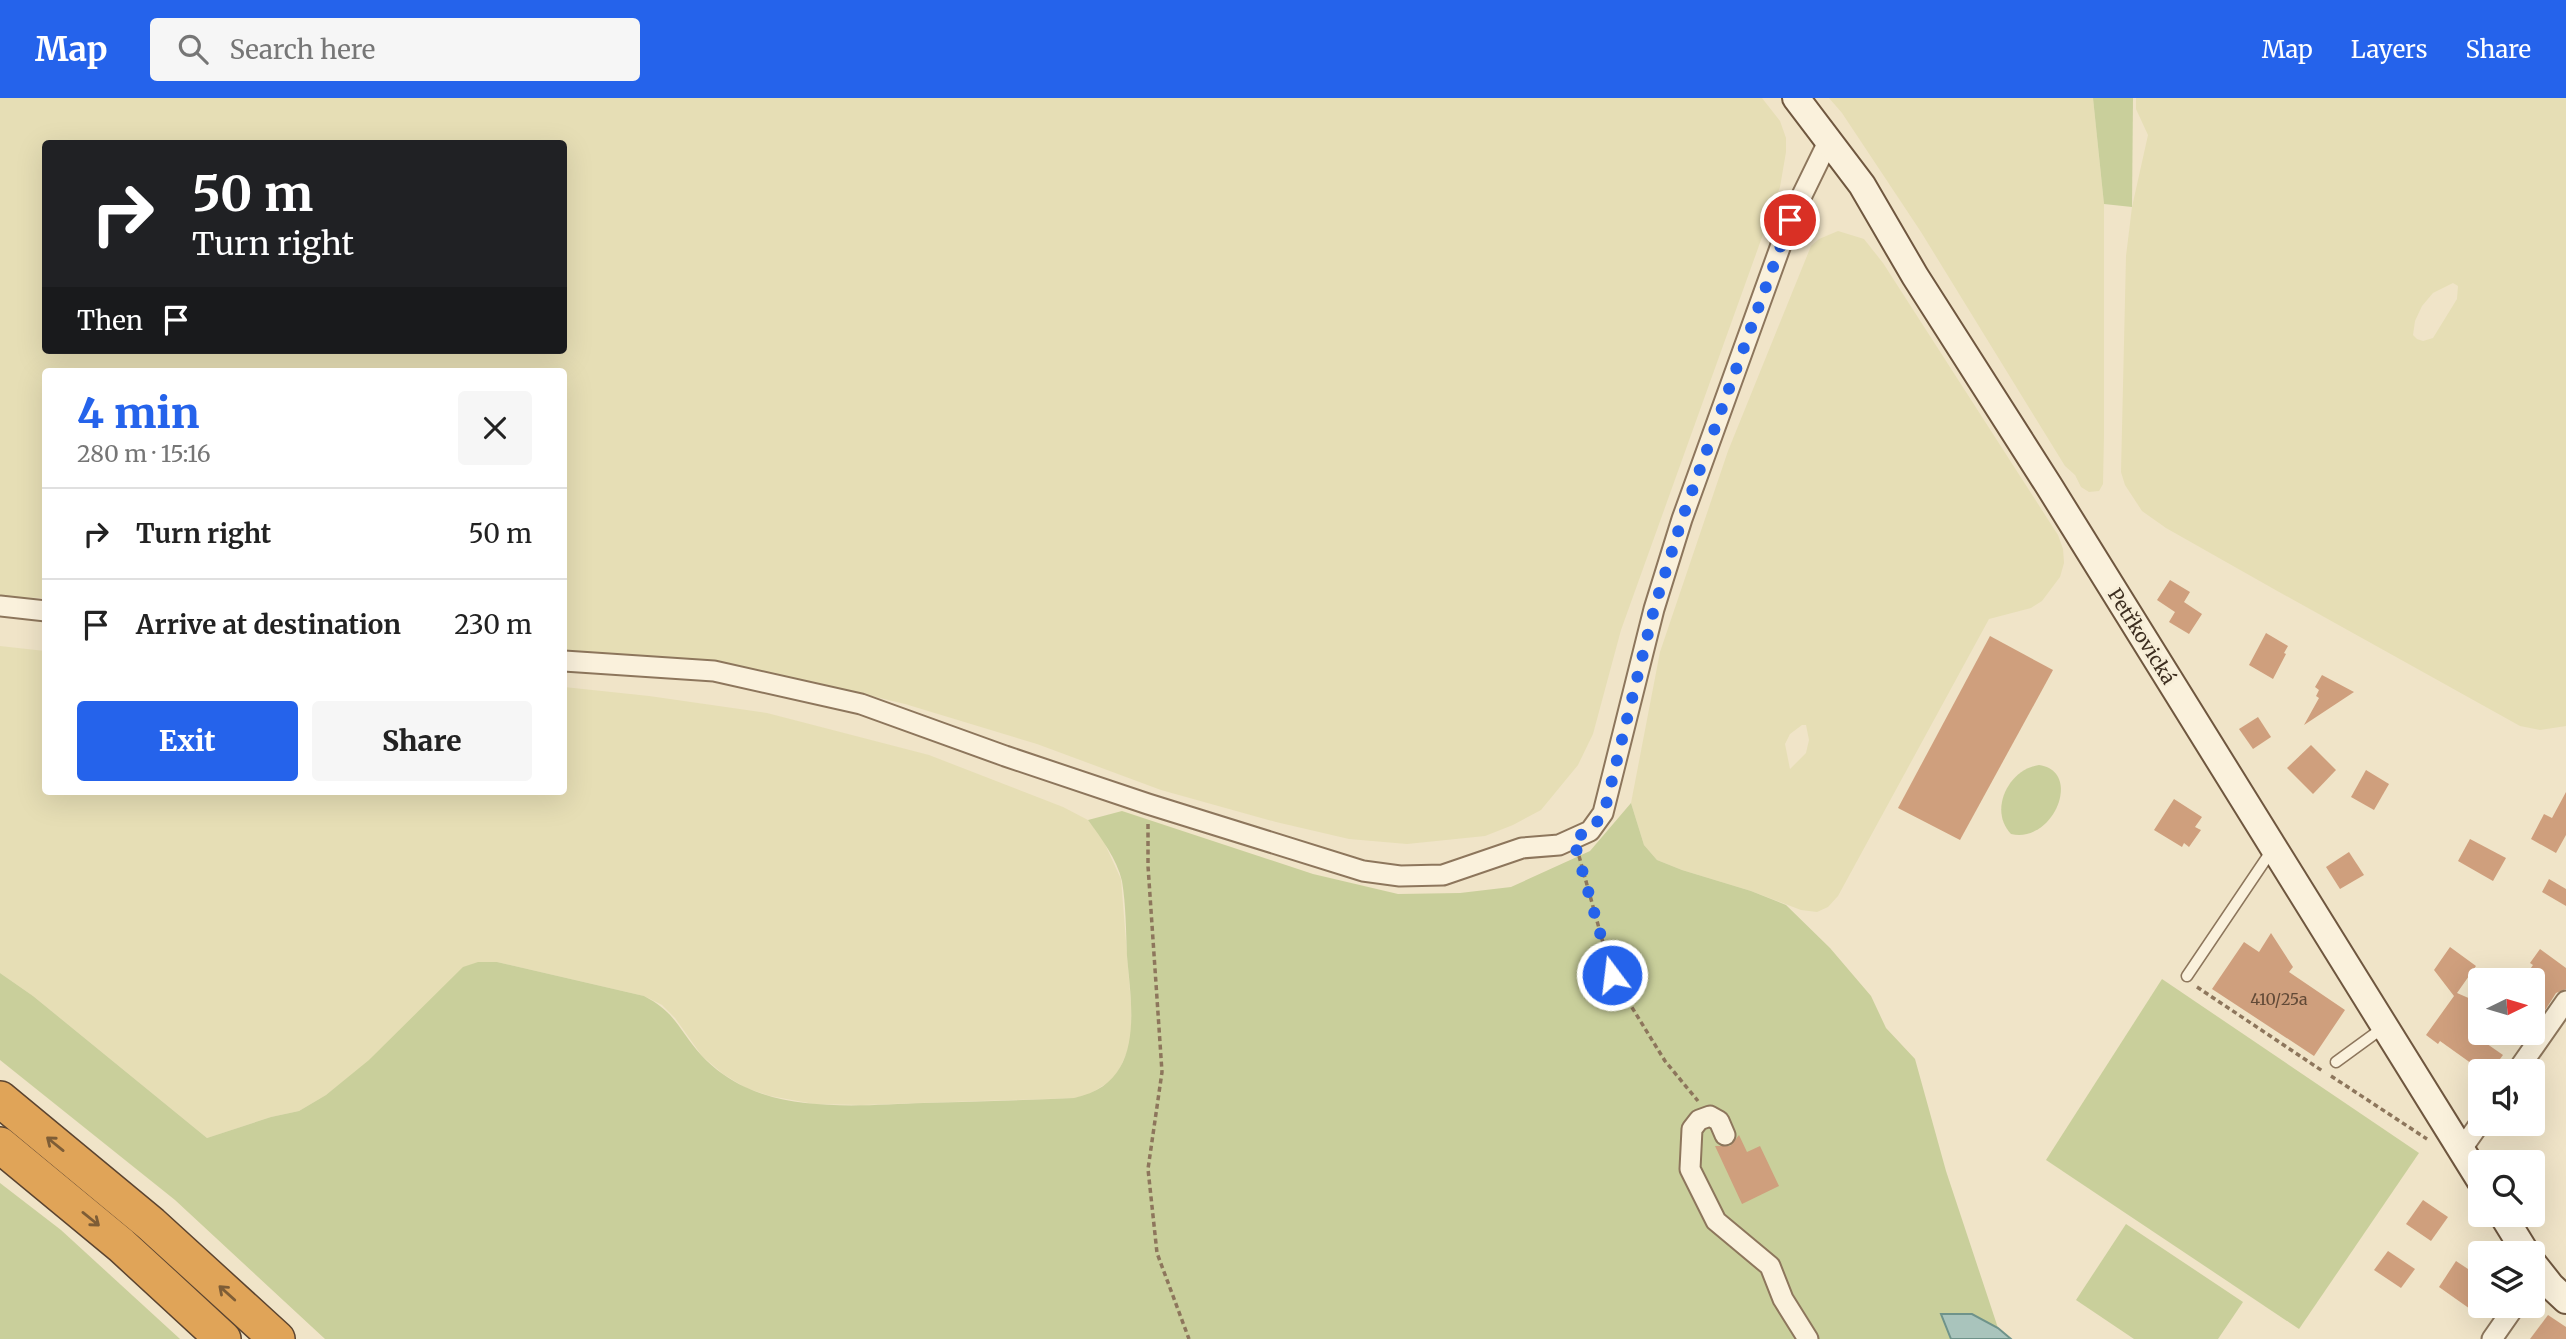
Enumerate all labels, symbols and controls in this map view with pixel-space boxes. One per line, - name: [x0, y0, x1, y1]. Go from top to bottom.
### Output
- search box: [150, 18, 640, 81]
- text: Map: [35, 29, 108, 70]
- icon: search: [174, 30, 212, 68]
- text: Search here: [230, 33, 375, 66]
- text: Map: [2262, 34, 2313, 65]
- text: Layers: [2351, 34, 2427, 65]
- text: Share: [2465, 34, 2531, 65]
- text: 50 m: [192, 163, 313, 224]
- icon: right: [77, 168, 168, 259]
- pin: [1760, 190, 1820, 250]
- icon: arrive: [1771, 201, 1809, 239]
- text: Turn right: [192, 224, 354, 264]
- icon: arrive: [157, 301, 195, 339]
- text: Then: [77, 304, 143, 337]
- text: 4 min: [77, 387, 199, 439]
- button: close: [458, 391, 532, 465]
- text: 280 m · 15:16: [77, 439, 211, 468]
- icon: right: [77, 515, 115, 553]
- text: Turn right: [136, 517, 271, 550]
- text: 50 m: [468, 517, 532, 550]
- street label: Petřkovická: [2103, 584, 2181, 688]
- icon: arrive: [77, 606, 115, 644]
- text: Arrive at destination: [136, 608, 401, 641]
- text: 230 m: [454, 608, 532, 641]
- button: Exit: [77, 701, 298, 781]
- button: Share: [312, 701, 532, 781]
- position arrow: [1575, 938, 1649, 1012]
- north arrow: [2468, 968, 2544, 1045]
- map controls: [2468, 968, 2545, 1318]
- house number: 410/25a: [2250, 989, 2308, 1009]
- button: sound: [2468, 1059, 2545, 1136]
- one-way arrow: [46, 1136, 64, 1152]
- button: search: [2468, 1150, 2545, 1227]
- one-way arrow: [81, 1212, 99, 1227]
- button: layers: [2468, 1241, 2545, 1318]
- one-way arrow: [218, 1285, 236, 1301]

